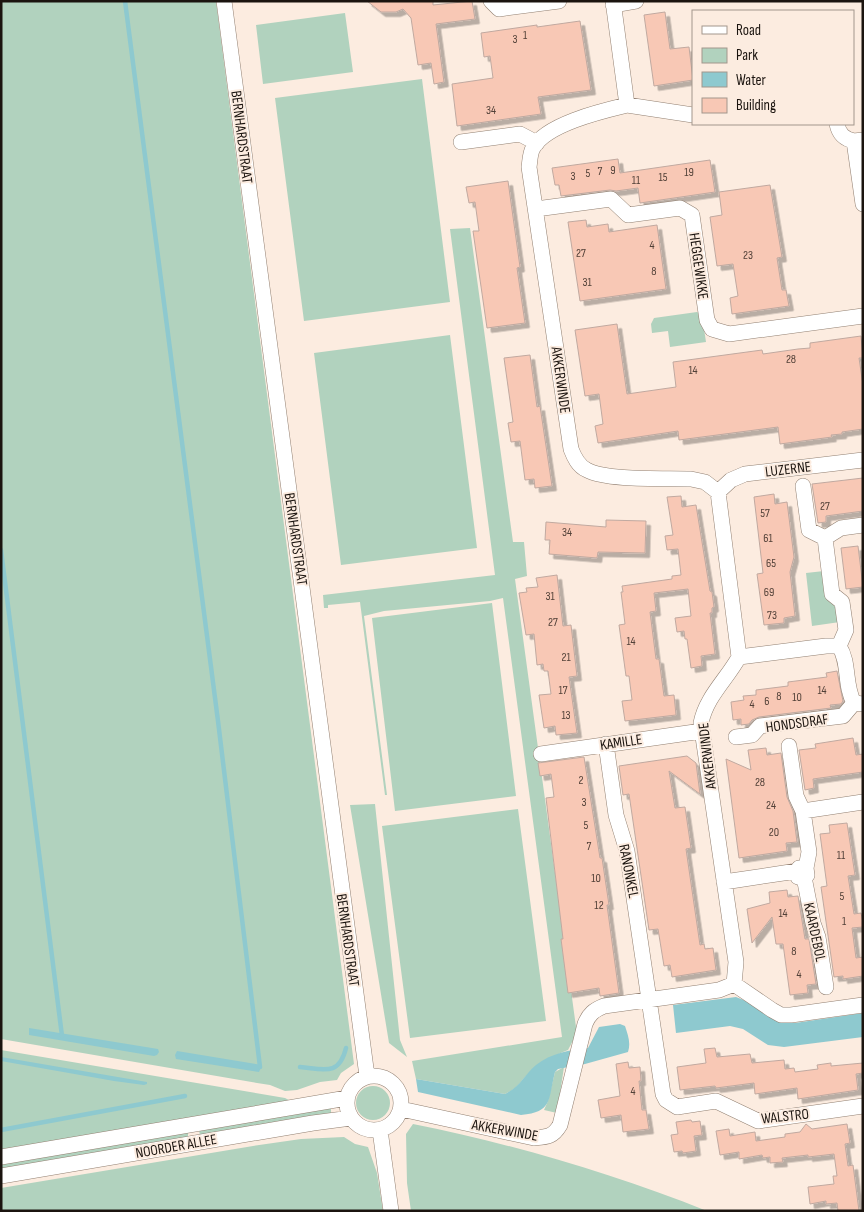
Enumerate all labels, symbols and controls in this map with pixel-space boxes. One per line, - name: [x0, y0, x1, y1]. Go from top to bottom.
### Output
- legend: [692, 10, 854, 125]
- text: Road: [736, 21, 761, 40]
- house number: 1: [523, 28, 528, 43]
- house number: 3: [512, 32, 518, 47]
- text: Park: [736, 46, 758, 65]
- text: Water: [736, 71, 767, 90]
- street label: BERNHARDSTRAAT: [226, 90, 257, 185]
- text: Building: [736, 96, 776, 115]
- house number: 34: [486, 103, 496, 118]
- house number: 9: [610, 163, 616, 178]
- house number: 7: [598, 164, 603, 179]
- house number: 19: [684, 165, 694, 180]
- house number: 5: [586, 166, 591, 181]
- house number: 3: [570, 169, 576, 184]
- house number: 15: [658, 170, 668, 185]
- house number: 11: [632, 173, 641, 188]
- street label: HEGGEWIKKE: [684, 231, 713, 301]
- house number: 4: [649, 238, 655, 253]
- house number: 27: [576, 246, 586, 261]
- house number: 23: [743, 248, 753, 263]
- house number: 8: [651, 264, 657, 279]
- house number: 31: [582, 275, 592, 290]
- street label: AKKERWINDE: [546, 345, 575, 415]
- house number: 28: [786, 352, 796, 367]
- house number: 14: [688, 363, 698, 378]
- street label: LUZERNE: [764, 457, 812, 482]
- street label: BERNHARDSTRAAT: [280, 491, 311, 587]
- house number: 27: [820, 499, 830, 514]
- house number: 57: [760, 506, 770, 521]
- house number: 34: [562, 525, 572, 540]
- house number: 61: [763, 531, 774, 546]
- house number: 65: [766, 556, 776, 571]
- house number: 69: [764, 585, 774, 600]
- house number: 31: [545, 589, 555, 604]
- house number: 73: [767, 608, 777, 623]
- house number: 27: [548, 615, 558, 630]
- house number: 14: [626, 634, 636, 649]
- house number: 21: [561, 650, 571, 665]
- house number: 17: [559, 683, 568, 698]
- house number: 14: [817, 683, 827, 698]
- house number: 8: [776, 689, 782, 704]
- house number: 10: [792, 690, 802, 705]
- house number: 6: [764, 694, 770, 709]
- house number: 4: [749, 697, 755, 712]
- house number: 13: [561, 708, 571, 723]
- street label: HONDSDRAF: [765, 710, 830, 737]
- street label: AKKERWINDE: [694, 722, 721, 791]
- street label: KAMILLE: [599, 730, 643, 755]
- house number: 2: [579, 773, 584, 788]
- house number: 28: [755, 775, 765, 790]
- house number: 3: [581, 795, 587, 810]
- house number: 24: [766, 798, 776, 813]
- house number: 5: [584, 818, 589, 833]
- house number: 20: [769, 825, 779, 840]
- house number: 7: [587, 839, 592, 854]
- street label: RANONKEL: [614, 843, 643, 900]
- house number: 11: [837, 848, 846, 863]
- house number: 10: [591, 871, 601, 886]
- house number: 5: [840, 889, 845, 904]
- street label: BERNHARDSTRAAT: [332, 892, 363, 988]
- house number: 12: [594, 898, 604, 913]
- street label: KAARDEBOL: [799, 901, 830, 964]
- house number: 14: [778, 906, 788, 921]
- house number: 1: [842, 914, 847, 929]
- house number: 8: [791, 944, 797, 959]
- house number: 4: [796, 967, 802, 982]
- house number: 4: [630, 1084, 636, 1099]
- street label: WALSTRO: [760, 1105, 810, 1128]
- street label: AKKERWINDE: [469, 1115, 539, 1146]
- street label: NOORDER ALLEE: [134, 1130, 218, 1163]

